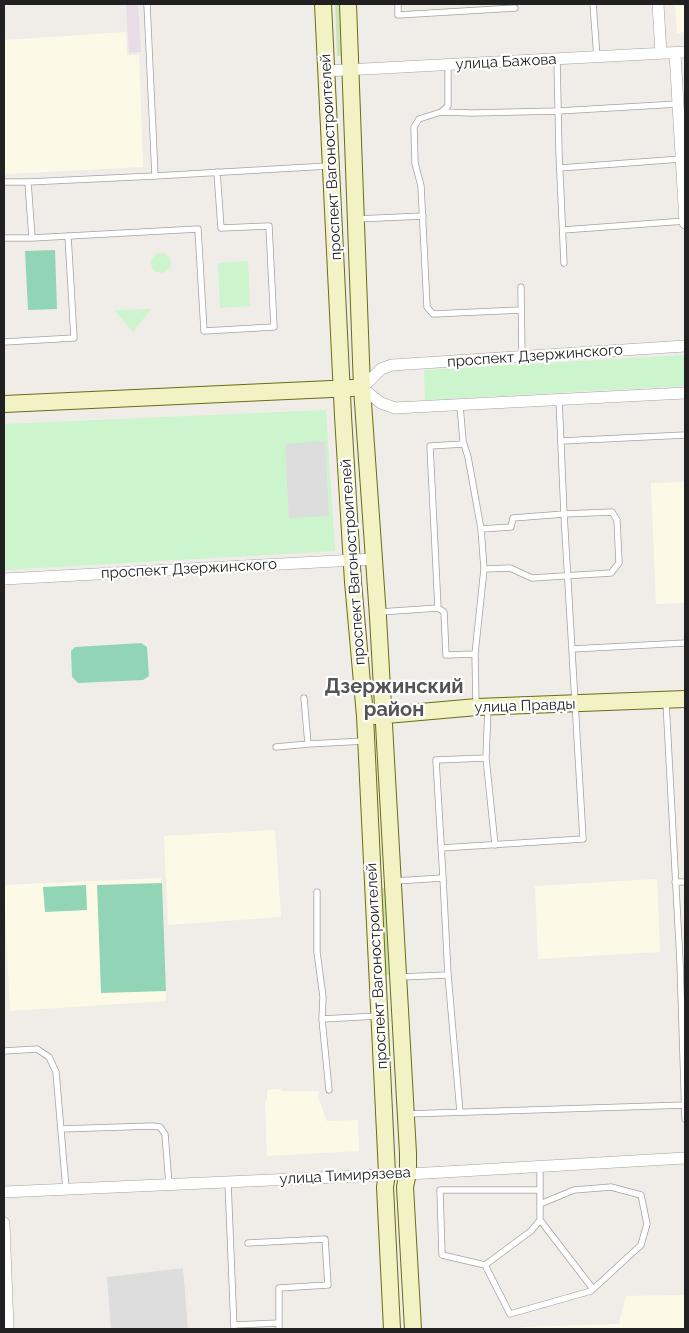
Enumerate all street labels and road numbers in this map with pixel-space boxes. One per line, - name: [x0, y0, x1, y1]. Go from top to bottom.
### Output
- street label: улица Бажова: [455, 50, 557, 74]
- street label: проспект Вагоностроителей: [317, 53, 345, 261]
- street label: проспект Дзержинского: [446, 341, 624, 371]
- street label: проспект Вагоностроителей: [337, 458, 369, 666]
- street label: проспект Дзержинского: [101, 555, 277, 583]
- street label: улица Правды: [474, 695, 576, 717]
- street label: проспект Вагоностроителей: [363, 862, 391, 1070]
- street label: улица Тимирязева: [279, 1164, 411, 1188]

